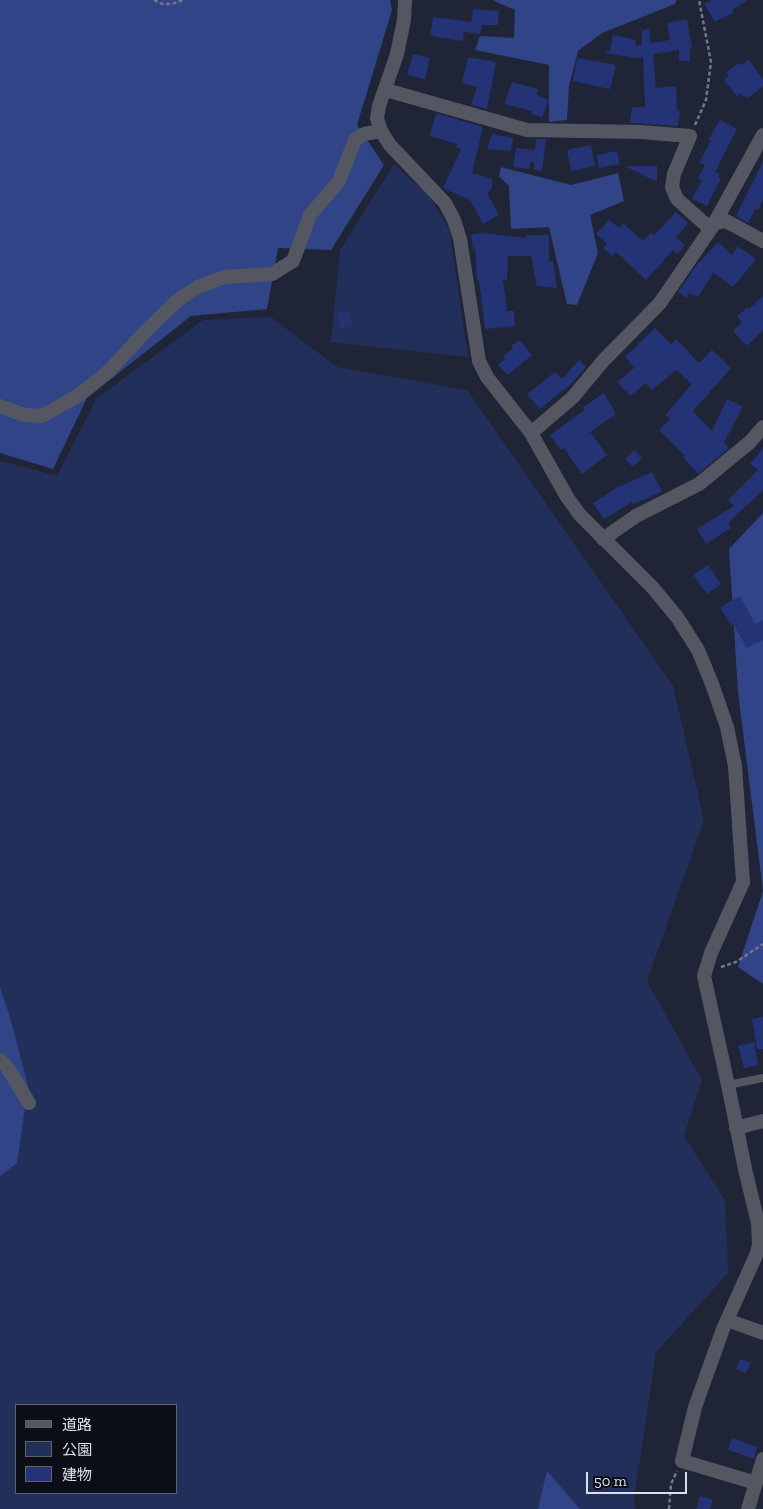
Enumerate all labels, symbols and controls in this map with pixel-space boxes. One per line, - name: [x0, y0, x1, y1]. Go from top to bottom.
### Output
- legend: [15, 1404, 178, 1494]
- text: 道路: [62, 1416, 92, 1434]
- text: 公園: [62, 1441, 92, 1459]
- scale bar: [588, 1462, 689, 1494]
- text: 建物: [62, 1466, 92, 1484]
- text: 50 m: [594, 1472, 627, 1490]

